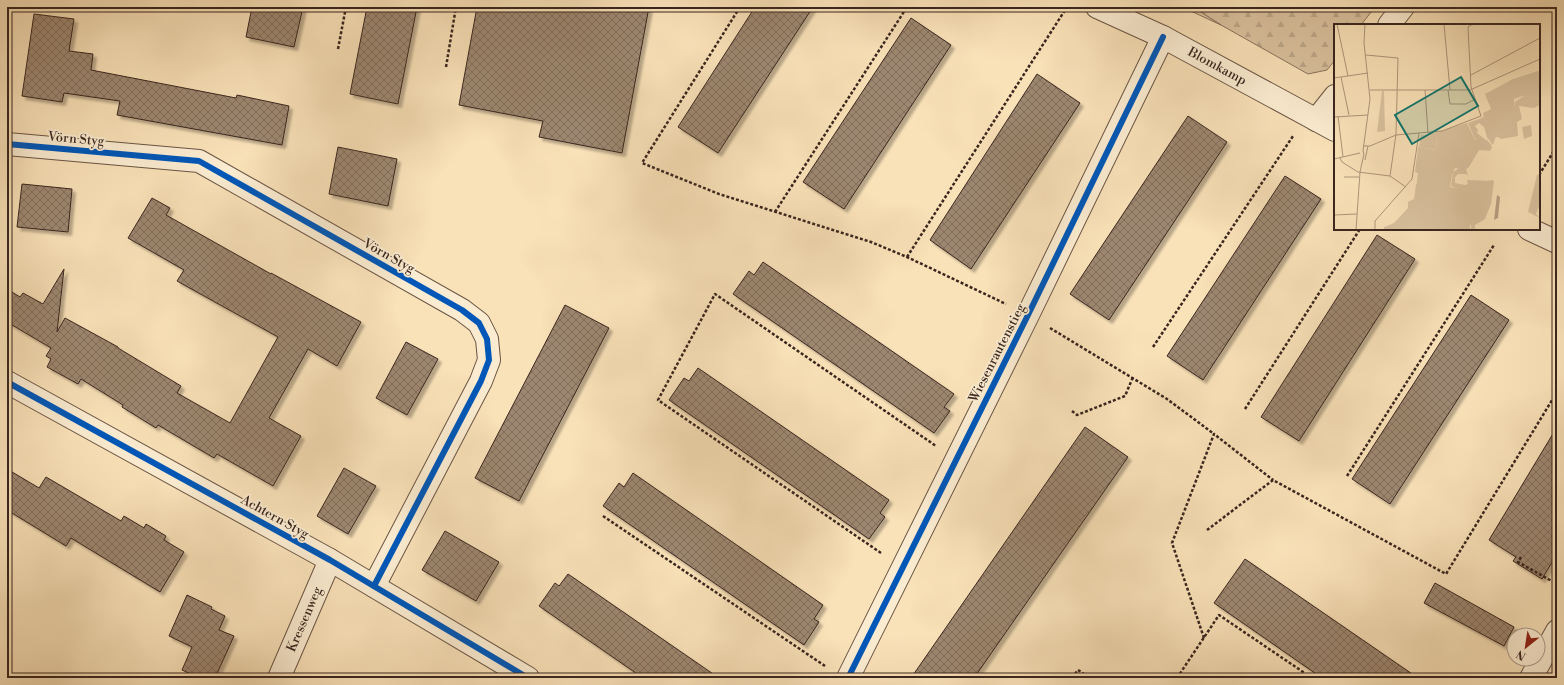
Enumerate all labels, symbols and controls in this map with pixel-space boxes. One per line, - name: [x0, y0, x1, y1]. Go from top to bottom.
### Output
- inset map: [1334, 24, 1540, 230]
- street label: Blomkamp: [1184, 43, 1249, 89]
- street label: Vörn Styg: [46, 128, 105, 149]
- street label: Vörn Styg: [359, 235, 418, 277]
- street label: Wiesenrautenstieg: [965, 301, 1029, 406]
- street label: Achtern Styg: [237, 491, 312, 542]
- street label: Kressenweg: [283, 584, 326, 654]
- north arrow: [1506, 627, 1546, 667]
- text: N: [1514, 646, 1529, 663]

